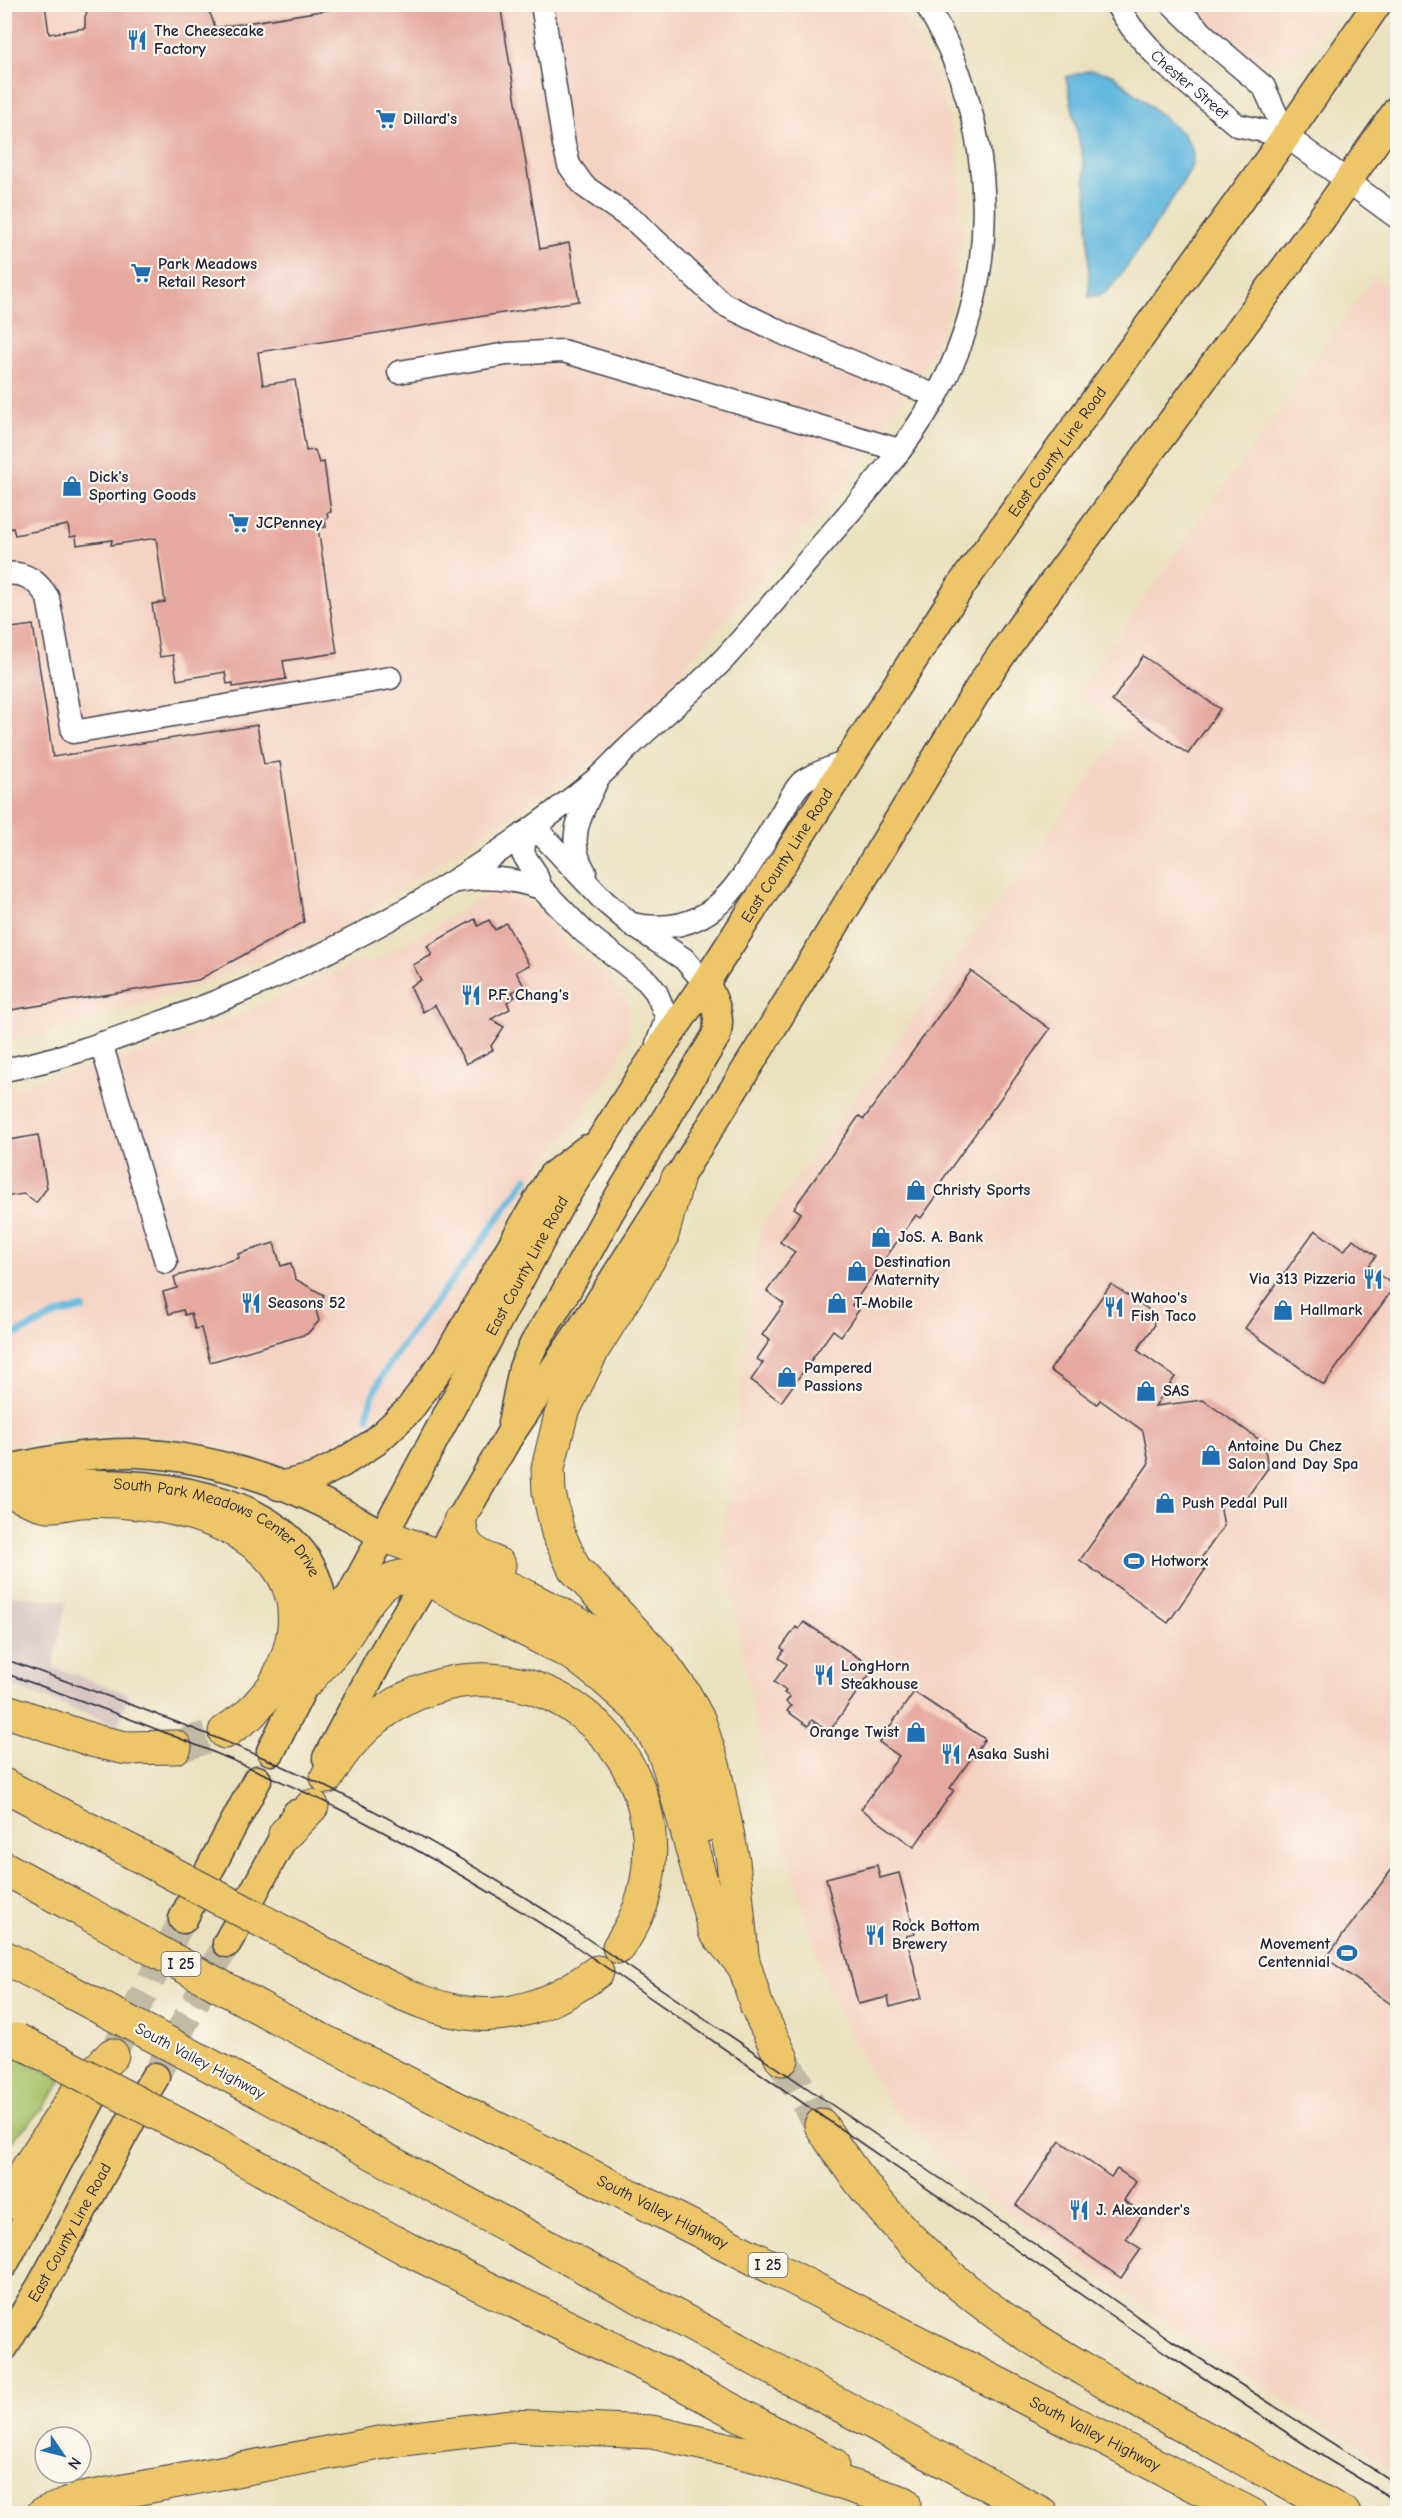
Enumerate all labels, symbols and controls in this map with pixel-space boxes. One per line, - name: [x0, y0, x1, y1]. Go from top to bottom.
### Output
- place label: The Cheesecake Factory: [154, 22, 264, 58]
- restaurant icon: The Cheesecake Factory: [125, 28, 149, 52]
- street label: Chester Street: [1147, 46, 1233, 123]
- supermarket icon: Dillard's: [374, 107, 398, 131]
- place label: Dillard's: [403, 110, 457, 128]
- place label: Park Meadows Retail Resort: [158, 255, 257, 291]
- supermarket icon: Park Meadows Retail Resort: [129, 261, 153, 285]
- street label: East County Line Road: [1005, 384, 1110, 520]
- place label: Dick's Sporting Goods: [89, 468, 196, 504]
- shop icon: Dick's Sporting Goods: [60, 474, 84, 498]
- supermarket icon: JCPenney: [227, 511, 251, 535]
- place label: JCPenney: [256, 514, 323, 532]
- street label: East County Line Road: [737, 785, 837, 926]
- restaurant icon: P.F. Chang's: [459, 983, 483, 1007]
- place label: P.F. Chang's: [488, 986, 569, 1004]
- shop icon: Christy Sports: [904, 1178, 928, 1202]
- place label: Christy Sports: [933, 1181, 1031, 1199]
- street label: East County Line Road: [482, 1193, 572, 1339]
- shop icon: JoS. A. Bank: [869, 1225, 893, 1249]
- place label: JoS. A. Bank: [898, 1228, 983, 1246]
- place label: Destination Maternity: [874, 1253, 951, 1289]
- shop icon: Destination Maternity: [845, 1259, 869, 1283]
- restaurant icon: Via 313 Pizzeria: [1361, 1267, 1385, 1291]
- place label: Via 313 Pizzeria: [1249, 1270, 1356, 1288]
- place label: Wahoo's Fish Taco: [1131, 1289, 1196, 1325]
- restaurant icon: Seasons 52: [239, 1291, 263, 1315]
- shop icon: T-Mobile: [825, 1291, 849, 1315]
- place label: Seasons 52: [268, 1294, 345, 1312]
- place label: T-Mobile: [854, 1294, 913, 1312]
- restaurant icon: Wahoo's Fish Taco: [1102, 1295, 1126, 1319]
- shop icon: Hallmark: [1271, 1298, 1295, 1322]
- place label: Hallmark: [1300, 1301, 1362, 1319]
- place label: Pampered Passions: [804, 1359, 872, 1395]
- shop icon: Pampered Passions: [775, 1365, 799, 1389]
- shop icon: SAS: [1134, 1379, 1158, 1403]
- place label: SAS: [1163, 1382, 1190, 1400]
- place label: Antoine Du Chez Salon and Day Spa: [1228, 1437, 1358, 1473]
- shop icon: Antoine Du Chez Salon and Day Spa: [1199, 1443, 1223, 1467]
- street label: South Park Meadows Center Drive: [113, 1475, 323, 1580]
- shop icon: Push Pedal Pull: [1153, 1491, 1177, 1515]
- place label: Push Pedal Pull: [1182, 1494, 1287, 1512]
- sports icon: Hotworx: [1122, 1549, 1146, 1573]
- place label: Hotworx: [1151, 1552, 1209, 1570]
- place label: LongHorn Steakhouse: [841, 1657, 918, 1693]
- restaurant icon: LongHorn Steakhouse: [812, 1663, 836, 1687]
- shop icon: Orange Twist: [904, 1720, 928, 1744]
- place label: Orange Twist: [809, 1723, 900, 1741]
- restaurant icon: Asaka Sushi: [939, 1742, 963, 1766]
- place label: Asaka Sushi: [968, 1745, 1049, 1763]
- place label: Rock Bottom Brewery: [892, 1917, 980, 1953]
- restaurant icon: Rock Bottom Brewery: [863, 1923, 887, 1947]
- place label: Movement Centennial: [1258, 1935, 1331, 1971]
- sports icon: Movement Centennial: [1335, 1941, 1359, 1965]
- road number: I 25: [162, 1952, 201, 1976]
- street label: South Valley Highway: [132, 2019, 269, 2103]
- street label: East County Line Road: [24, 2160, 115, 2305]
- street label: South Valley Highway: [594, 2171, 732, 2253]
- restaurant icon: J. Alexander's: [1067, 2198, 1091, 2222]
- place label: J. Alexander's: [1096, 2201, 1190, 2219]
- road number: I 25: [748, 2253, 788, 2277]
- street label: South Valley Highway: [1027, 2393, 1164, 2475]
- north arrow: [33, 2425, 93, 2485]
- text: N: [64, 2454, 85, 2472]

